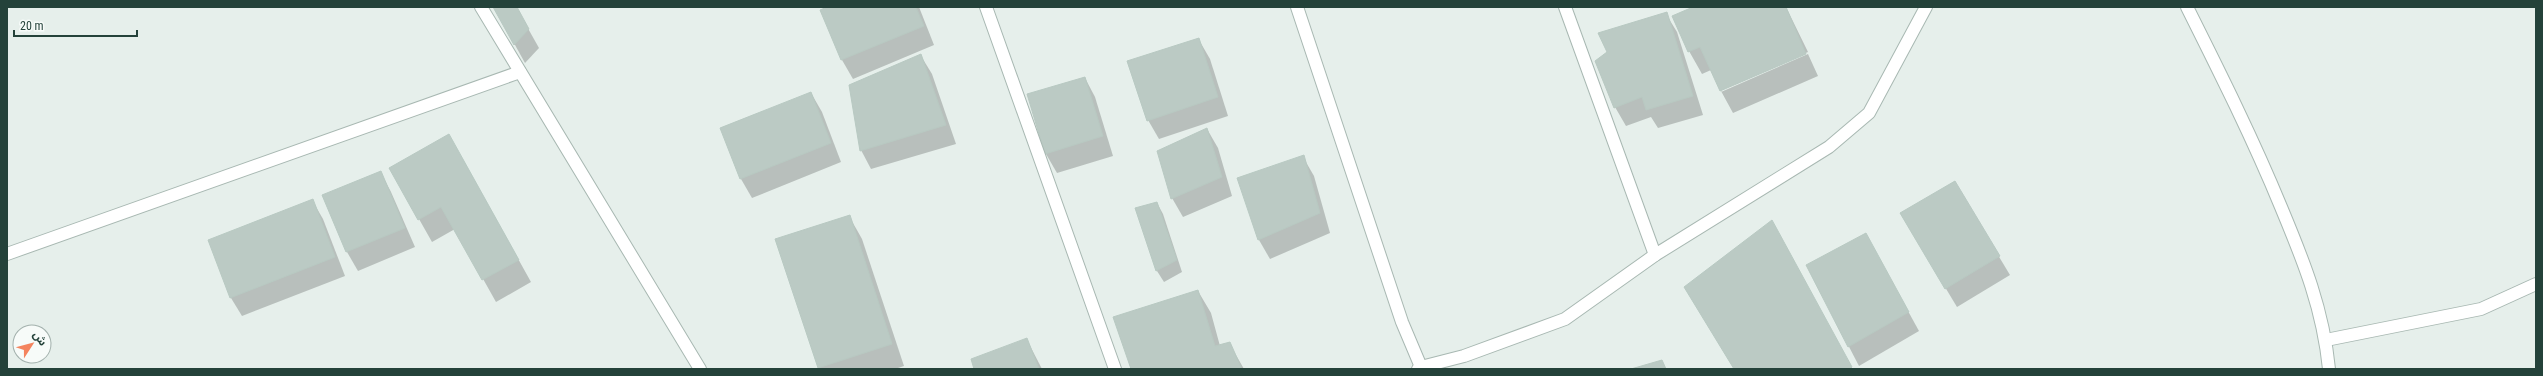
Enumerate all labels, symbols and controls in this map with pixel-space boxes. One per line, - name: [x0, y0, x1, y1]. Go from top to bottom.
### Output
- scale bar: [14, 12, 137, 38]
- text: 20 m: [20, 19, 44, 33]
- north arrow: [12, 324, 52, 364]
- text: ش: [30, 328, 49, 348]

